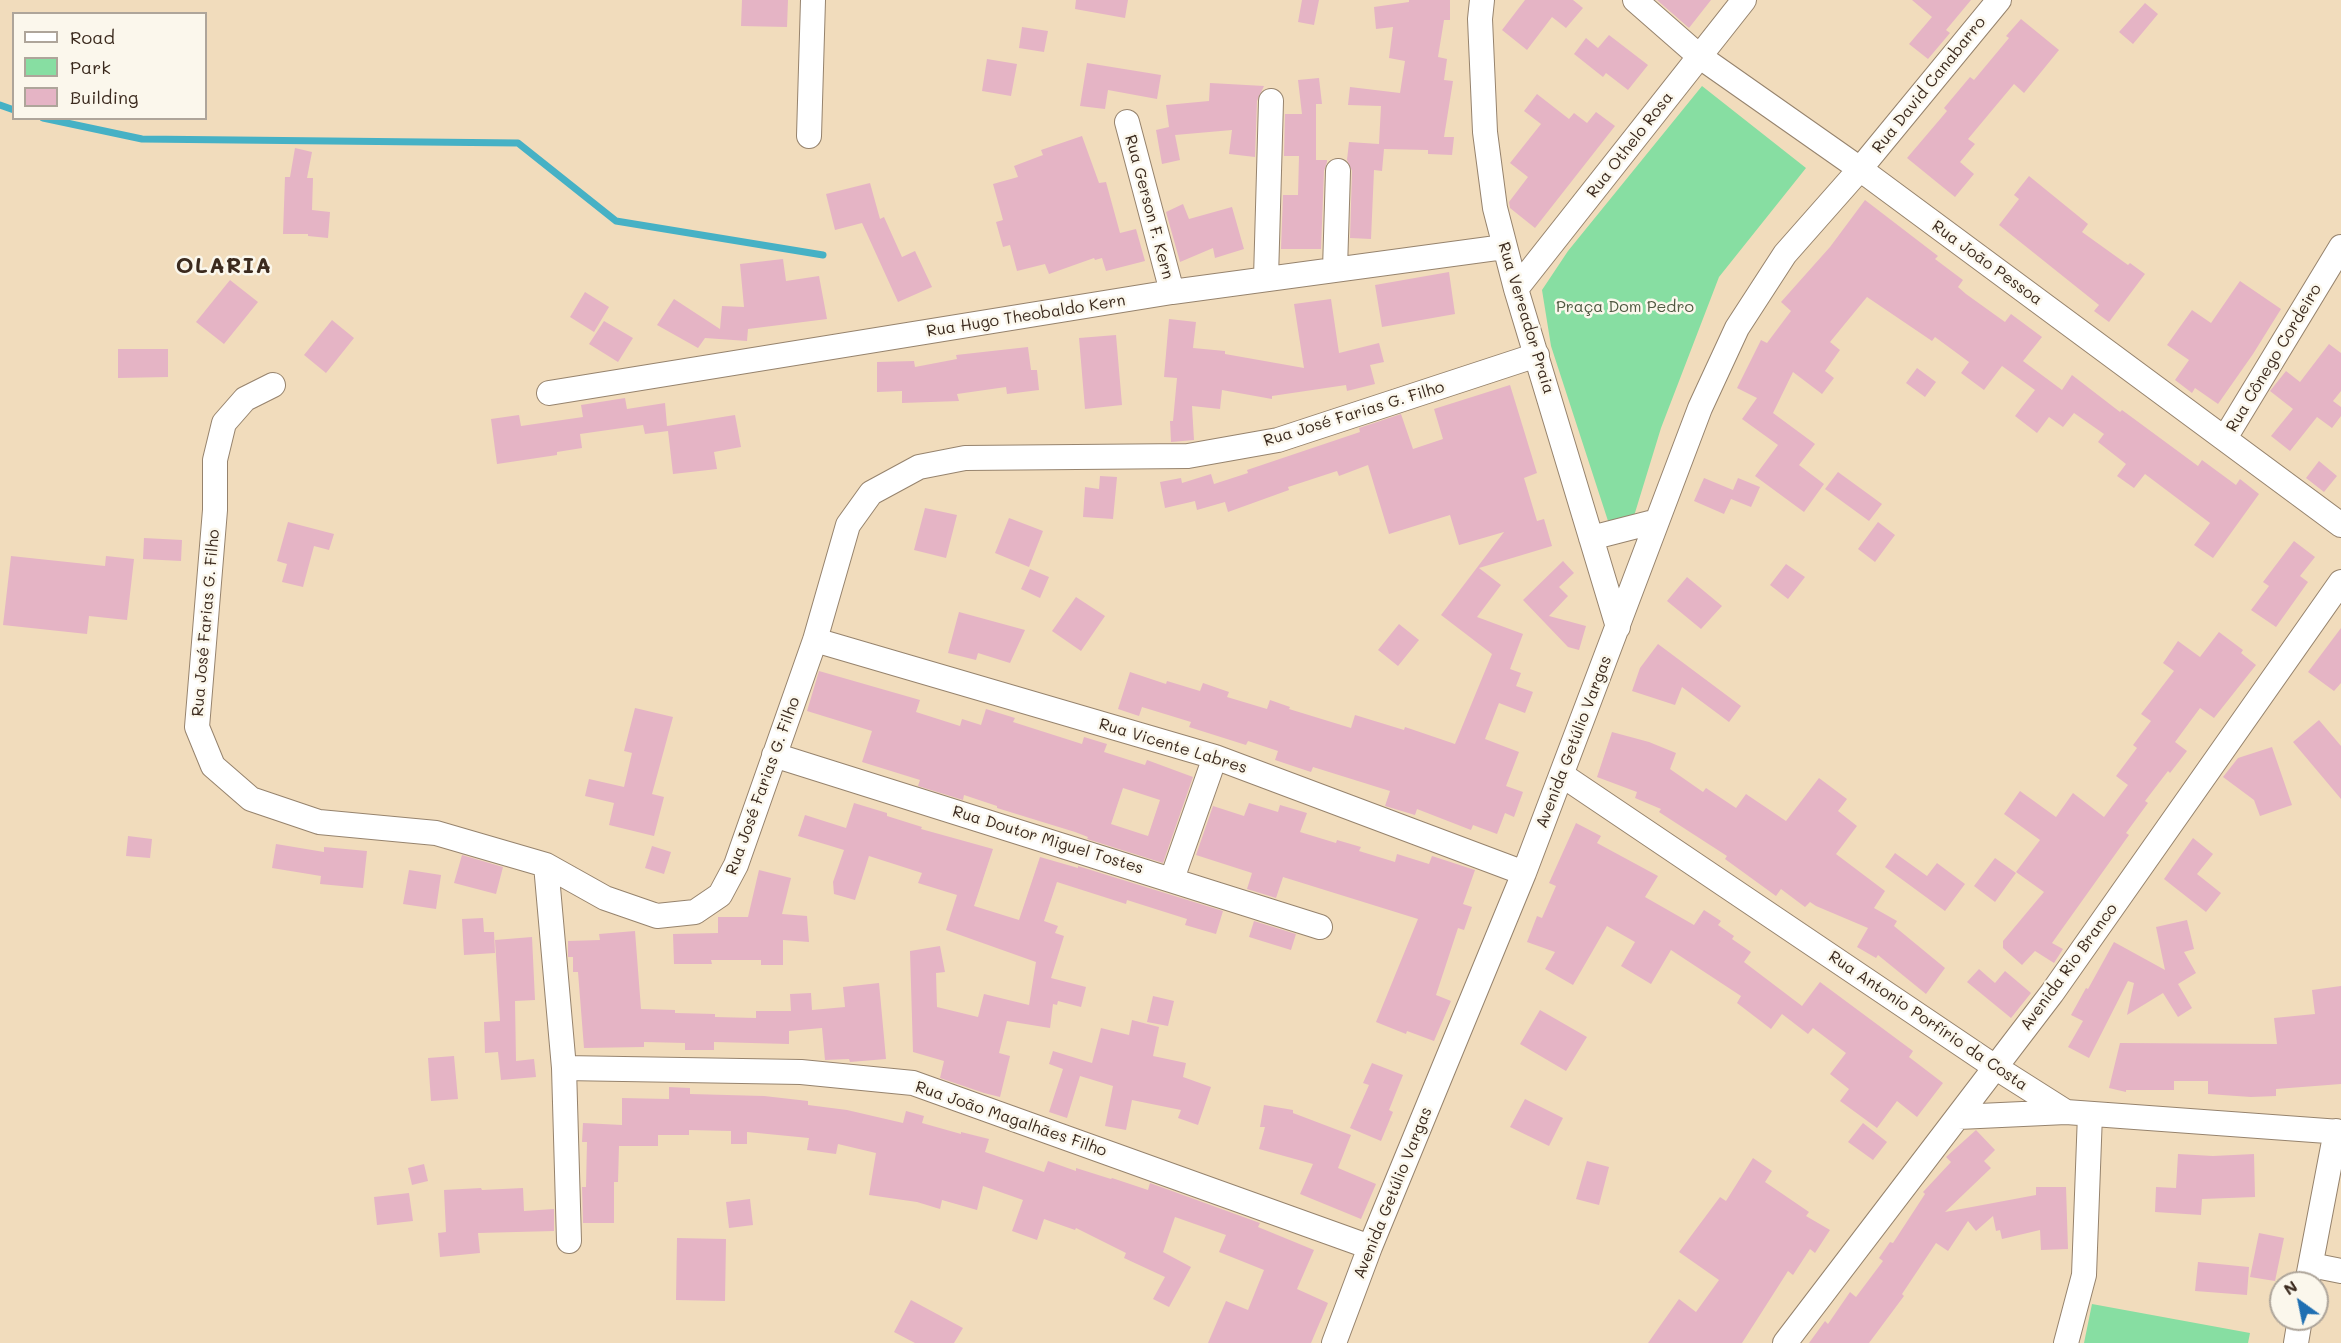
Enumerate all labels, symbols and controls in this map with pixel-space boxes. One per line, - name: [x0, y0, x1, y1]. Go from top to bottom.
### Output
- legend: [12, 12, 207, 120]
- street label: Rua David Canabarro: [1868, 13, 1990, 157]
- text: Road: [70, 25, 115, 49]
- text: Park: [70, 55, 111, 79]
- text: Building: [70, 85, 138, 109]
- street label: Rua Othelo Rosa: [1583, 88, 1677, 202]
- street label: Rua Gerson F. Kern: [1120, 133, 1178, 281]
- street label: Rua João Pessoa: [1928, 217, 2046, 309]
- street label: Rua Vereador Praia: [1494, 240, 1558, 396]
- district label: OLARIA: [176, 253, 272, 279]
- street label: Rua Cônego Cordeiro: [2222, 281, 2326, 435]
- street label: Rua Hugo Theobaldo Kern: [925, 291, 1127, 341]
- park label: Praça Dom Pedro: [1556, 297, 1694, 317]
- street label: Rua José Farias G. Filho: [1261, 377, 1447, 451]
- street label: Rua José Farias G. Filho: [188, 529, 224, 717]
- street label: Avenida Getúlio Vargas: [1532, 653, 1616, 831]
- street label: Rua José Farias G. Filho: [722, 694, 804, 878]
- street label: Rua Vicente Labres: [1097, 714, 1249, 778]
- street label: Rua Doutor Miguel Tostes: [950, 802, 1146, 878]
- street label: Avenida Rio Branco: [2016, 900, 2122, 1034]
- street label: Rua Antonio Porfírio da Costa: [1825, 947, 2031, 1095]
- street label: Rua João Magalhães Filho: [913, 1077, 1109, 1161]
- street label: Avenida Getúlio Vargas: [1350, 1104, 1436, 1282]
- north arrow: [2269, 1271, 2329, 1331]
- text: N: [2279, 1275, 2301, 1299]

